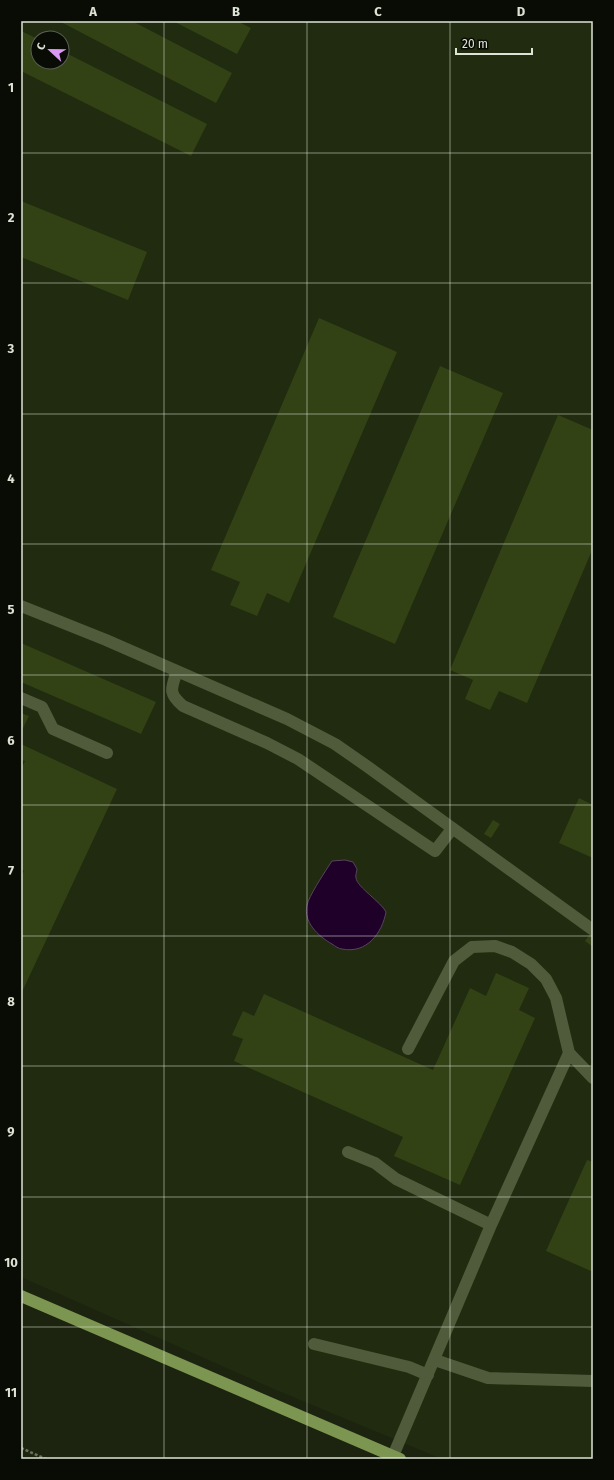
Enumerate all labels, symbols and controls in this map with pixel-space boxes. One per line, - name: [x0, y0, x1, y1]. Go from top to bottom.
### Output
- text: A: [88, 4, 97, 19]
- text: B: [232, 4, 240, 19]
- text: C: [374, 4, 382, 19]
- text: D: [517, 4, 526, 19]
- north arrow: [30, 30, 70, 70]
- scale bar: [456, 30, 532, 56]
- text: 20 m: [462, 37, 488, 51]
- text: С: [34, 40, 49, 52]
- text: 1: [8, 80, 14, 95]
- text: 2: [8, 210, 15, 225]
- text: 3: [7, 341, 15, 356]
- text: 4: [7, 471, 15, 486]
- text: 5: [8, 602, 15, 617]
- text: 6: [7, 733, 15, 748]
- text: 7: [8, 863, 14, 878]
- text: 8: [7, 994, 15, 1009]
- text: 9: [7, 1124, 15, 1139]
- text: 10: [4, 1255, 18, 1270]
- text: 11: [5, 1385, 17, 1400]

